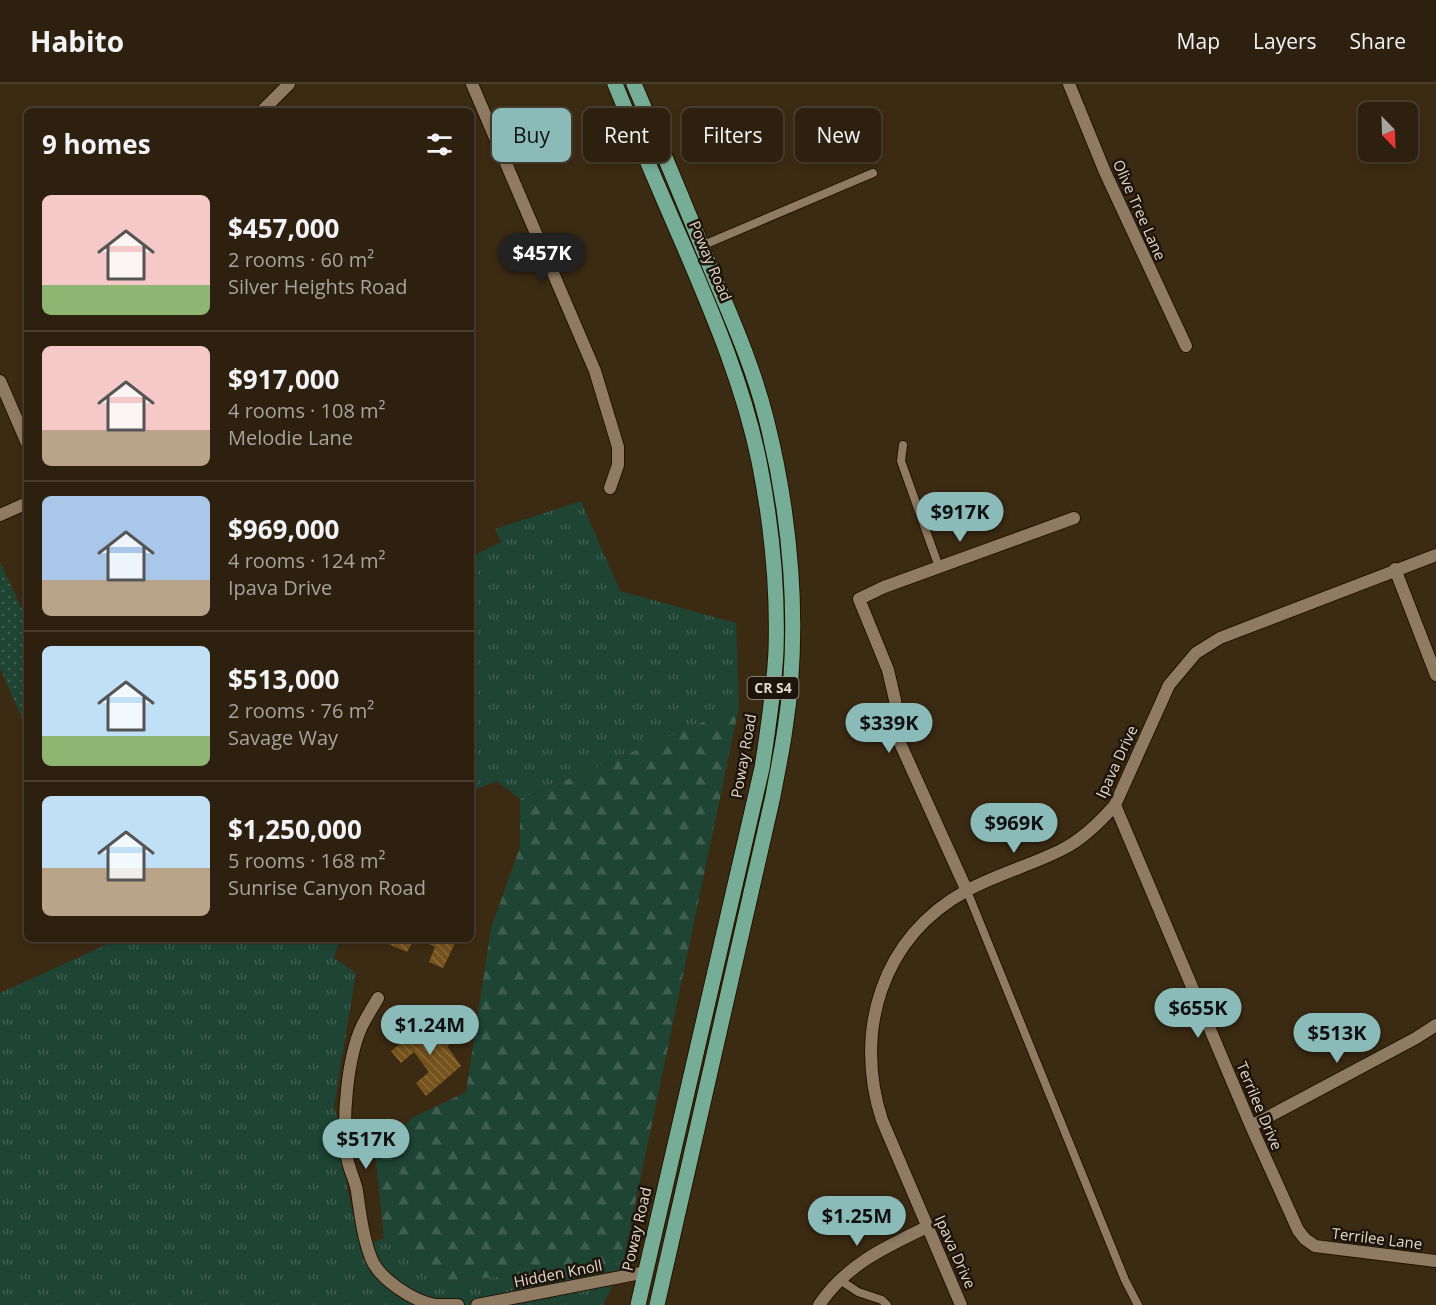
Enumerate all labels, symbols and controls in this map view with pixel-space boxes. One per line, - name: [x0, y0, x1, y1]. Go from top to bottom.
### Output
- text: Habito: [30, 22, 124, 60]
- text: Map: [1177, 27, 1220, 55]
- text: Layers: [1253, 27, 1317, 55]
- text: Share: [1350, 27, 1406, 55]
- north arrow: [1358, 102, 1418, 162]
- map controls: [1358, 102, 1418, 162]
- chip: Buy: [492, 108, 571, 162]
- chip: Rent: [583, 108, 670, 162]
- chip: Filters: [682, 108, 783, 162]
- chip: New: [795, 108, 881, 162]
- text: 9 homes: [42, 126, 151, 162]
- icon: filters: [423, 128, 456, 161]
- street label: Olive Tree Lane: [1109, 156, 1171, 263]
- text: $457,000: [228, 210, 339, 246]
- street label: Poway Road: [685, 217, 737, 304]
- icon: home: [90, 219, 162, 291]
- pin: $457K: [500, 233, 584, 284]
- text: $457K: [512, 239, 572, 266]
- text: 2 rooms · 60 m²: [228, 246, 374, 273]
- text: Silver Heights Road: [228, 273, 407, 300]
- text: $917,000: [228, 361, 339, 397]
- icon: home: [90, 370, 162, 442]
- text: 4 rooms · 108 m²: [228, 397, 386, 424]
- text: Melodie Lane: [228, 424, 353, 451]
- pin: $917K: [918, 492, 1002, 543]
- text: $917K: [930, 498, 990, 525]
- text: $969,000: [228, 511, 339, 547]
- icon: home: [90, 520, 162, 592]
- text: 4 rooms · 124 m²: [228, 547, 386, 574]
- text: Ipava Drive: [228, 574, 332, 601]
- text: $513,000: [228, 661, 339, 697]
- icon: home: [90, 670, 162, 742]
- road number: CR S4: [748, 677, 798, 699]
- text: 2 rooms · 76 m²: [228, 697, 374, 724]
- pin: $339K: [847, 703, 931, 754]
- text: $339K: [859, 709, 919, 736]
- street label: Poway Road: [726, 712, 760, 800]
- street label: Ipava Drive: [1091, 722, 1142, 801]
- text: Savage Way: [228, 724, 338, 751]
- pin: $969K: [972, 803, 1056, 854]
- text: $969K: [984, 809, 1044, 836]
- text: $1,250,000: [228, 811, 362, 847]
- icon: home: [90, 820, 162, 892]
- text: 5 rooms · 168 m²: [228, 847, 386, 874]
- text: Sunrise Canyon Road: [228, 874, 426, 901]
- pin: $655K: [1156, 988, 1240, 1039]
- text: $655K: [1168, 994, 1228, 1021]
- pin: $1.24M: [381, 1005, 479, 1056]
- text: $1.24M: [395, 1011, 465, 1038]
- pin: $513K: [1295, 1013, 1379, 1064]
- text: $513K: [1307, 1019, 1367, 1046]
- street label: Terrilee Drive: [1232, 1058, 1287, 1153]
- pin: $517K: [324, 1119, 408, 1170]
- text: $517K: [336, 1125, 396, 1152]
- street label: Poway Road: [617, 1185, 655, 1273]
- pin: $1.25M: [808, 1196, 906, 1247]
- text: $1.25M: [822, 1202, 892, 1229]
- street label: Ipava Drive: [931, 1212, 981, 1291]
- street label: Terrilee Lane: [1331, 1223, 1424, 1253]
- street label: Hidden Knoll: [512, 1255, 604, 1291]

